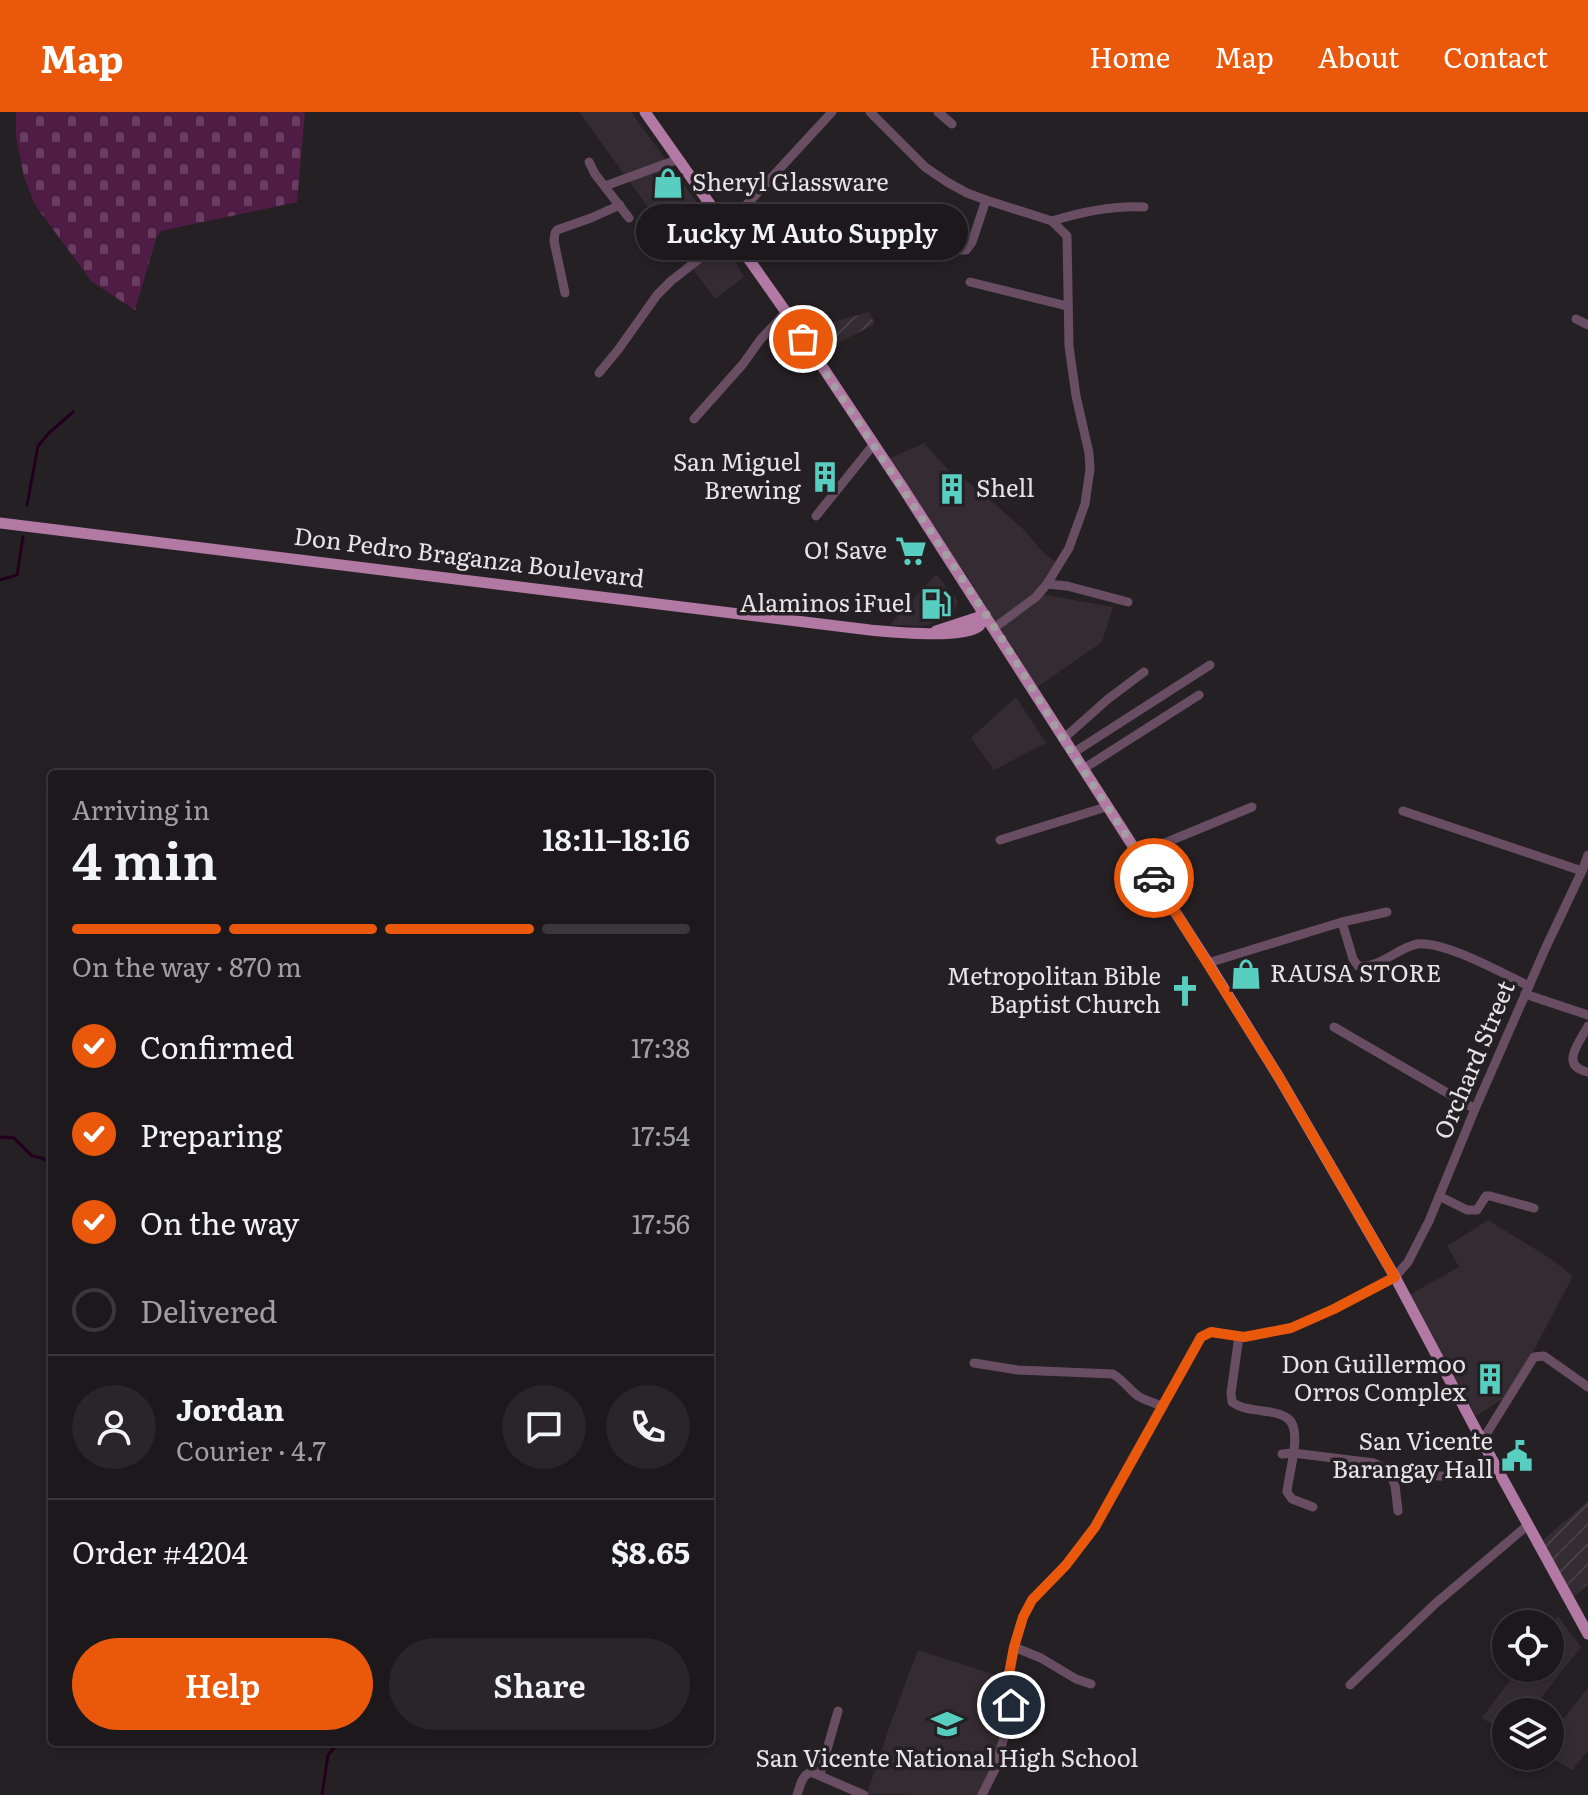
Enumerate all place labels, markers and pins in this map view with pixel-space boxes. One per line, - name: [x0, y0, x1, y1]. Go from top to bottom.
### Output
- place label: Sheryl Glassware: [692, 163, 889, 198]
- shop icon: Sheryl Glassware: [651, 166, 685, 200]
- callout: Lucky M Auto Supply: [637, 203, 969, 259]
- pin: [769, 305, 837, 373]
- place label: San Miguel Brewing: [673, 443, 802, 506]
- building icon: San Miguel Brewing: [808, 460, 842, 494]
- place label: Shell: [976, 469, 1034, 504]
- building icon: Shell: [935, 472, 969, 506]
- place label: O! Save: [804, 531, 887, 566]
- supermarket icon: O! Save: [894, 534, 928, 568]
- place label: Alaminos iFuel: [740, 584, 912, 619]
- fuel station icon: Alaminos iFuel: [919, 587, 953, 621]
- place label: RAUSA STORE: [1270, 954, 1441, 989]
- place label: Metropolitan Bible Baptist Church: [947, 957, 1161, 1020]
- shop icon: RAUSA STORE: [1229, 957, 1263, 991]
- church icon: Metropolitan Bible Baptist Church: [1168, 974, 1202, 1008]
- place label: Don Guillermoo Orros Complex: [1281, 1345, 1466, 1408]
- building icon: Don Guillermoo Orros Complex: [1473, 1362, 1507, 1396]
- place label: San Vicente Barangay Hall: [1332, 1422, 1493, 1485]
- public building icon: San Vicente Barangay Hall: [1500, 1439, 1534, 1473]
- pin: [977, 1671, 1045, 1739]
- school or university icon: San Vicente National High School: [930, 1707, 964, 1741]
- place label: San Vicente National High School: [756, 1739, 1138, 1774]

